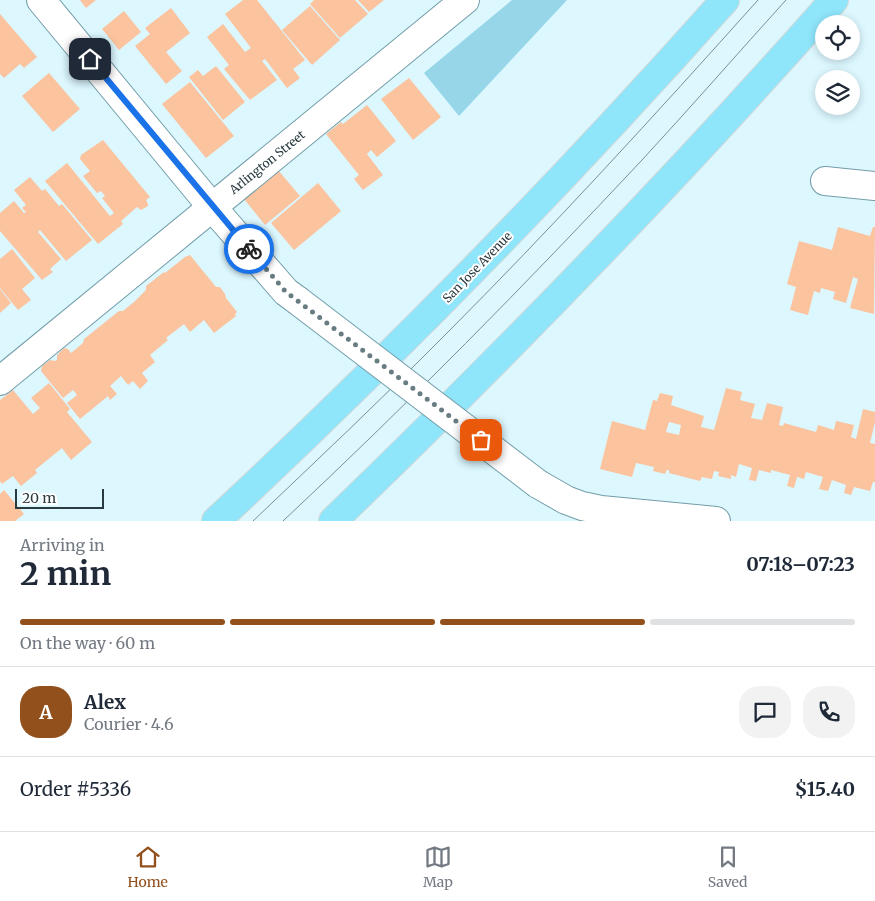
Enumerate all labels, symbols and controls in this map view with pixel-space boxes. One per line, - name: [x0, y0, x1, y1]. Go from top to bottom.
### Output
- map controls: [815, 15, 860, 115]
- button: locate: [815, 15, 860, 60]
- pin: [69, 38, 111, 80]
- icon: home: [76, 45, 104, 73]
- button: layers: [815, 70, 860, 115]
- street label: Arlington Street: [225, 127, 308, 198]
- courier: [224, 224, 274, 274]
- street label: San Jose Avenue: [439, 228, 515, 306]
- icon: bike: [235, 235, 263, 263]
- pin: [460, 419, 502, 461]
- icon: bag: [467, 426, 495, 454]
- scale bar: [15, 486, 104, 509]
- text: 20 m: [22, 489, 56, 507]
- text: Arriving in: [20, 535, 105, 555]
- text: 07:18–07:23: [746, 552, 855, 576]
- text: 2 min: [20, 554, 111, 594]
- text: On the way · 60 m: [20, 633, 155, 653]
- button: chat: [739, 686, 791, 738]
- button: phone: [803, 686, 855, 738]
- text: Alex: [84, 690, 126, 714]
- text: A: [39, 700, 53, 724]
- text: Courier · 4.6: [84, 714, 174, 734]
- text: Order #5336: [20, 777, 131, 801]
- text: $15.40: [795, 777, 855, 801]
- tab: Home: [128, 843, 168, 891]
- tab: Map: [423, 843, 453, 891]
- tab: Saved: [708, 843, 747, 891]

